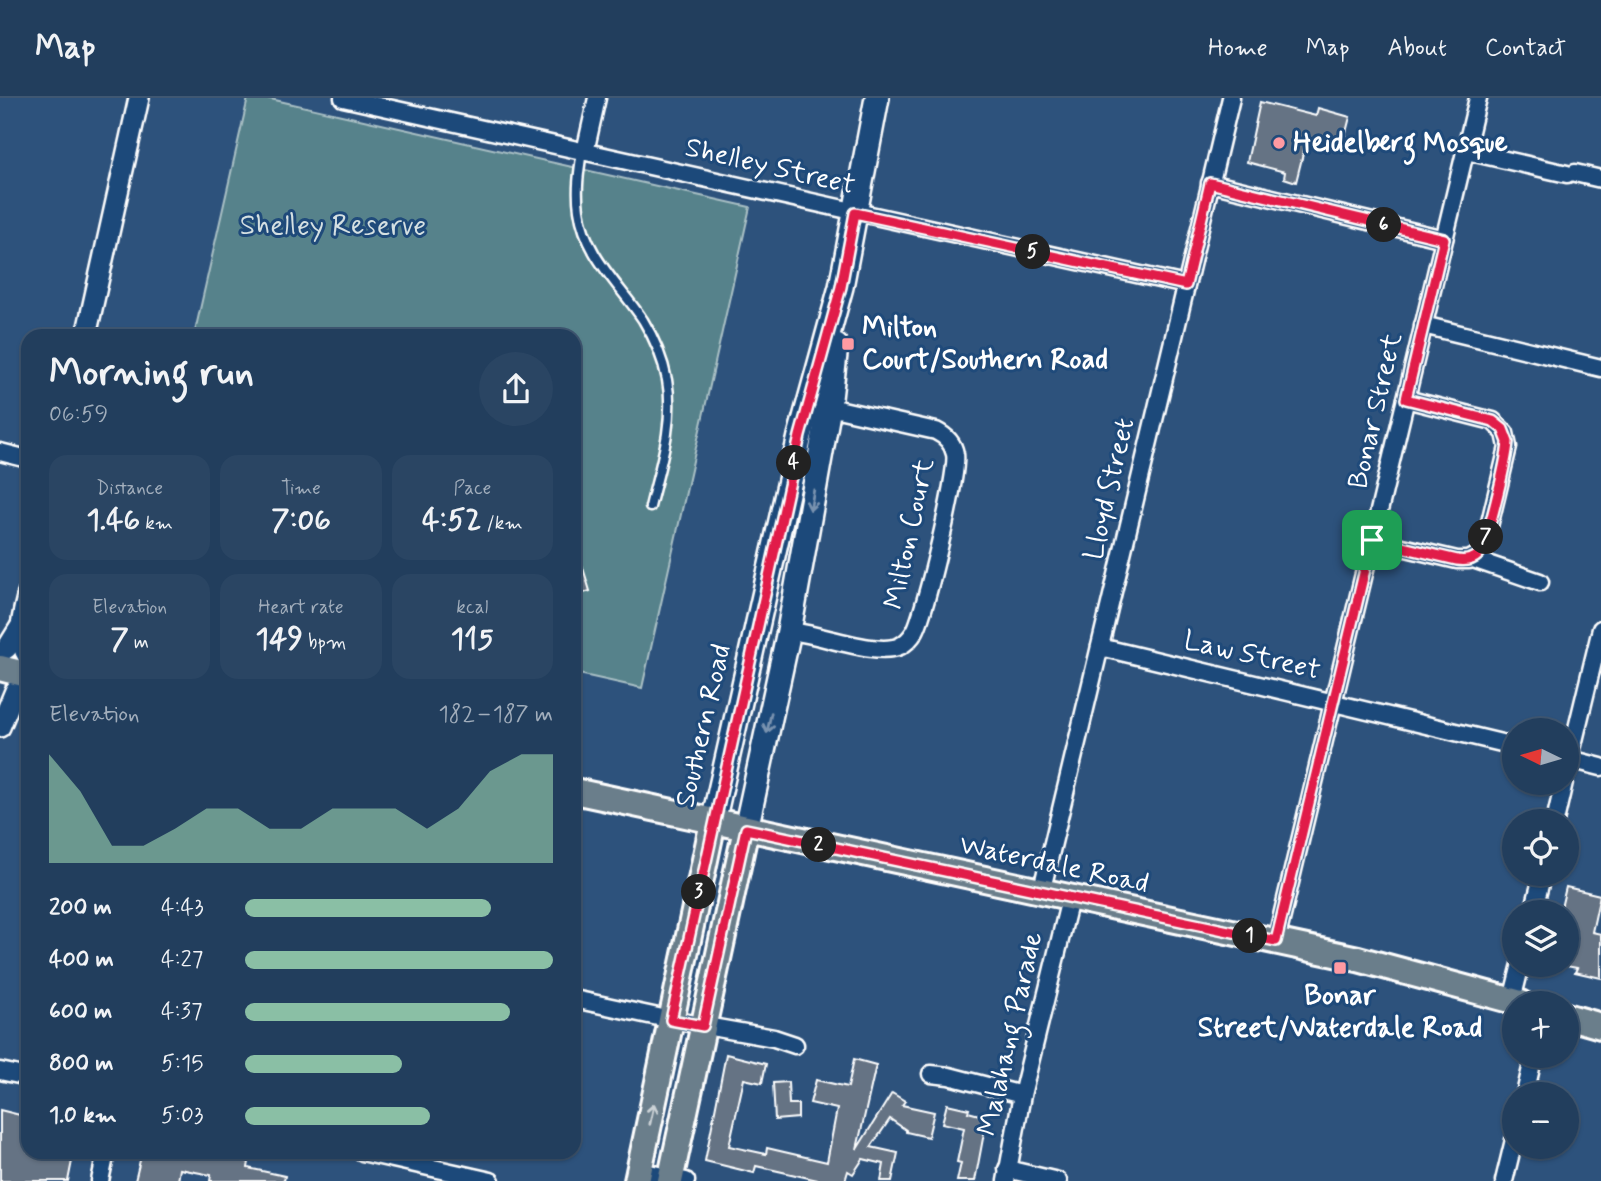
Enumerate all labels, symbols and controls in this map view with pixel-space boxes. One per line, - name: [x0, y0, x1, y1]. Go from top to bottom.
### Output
- text: Map: [35, 26, 95, 70]
- text: Home: [1208, 33, 1268, 64]
- text: Map: [1306, 33, 1350, 64]
- text: About: [1388, 33, 1447, 64]
- text: Contact: [1485, 33, 1566, 64]
- place label: Heidelberg Mosque: [1293, 125, 1508, 165]
- street label: Shelley Street: [681, 129, 859, 205]
- marker: Heidelberg Mosque: [1271, 135, 1287, 151]
- park label: Shelley Reserve: [240, 208, 426, 245]
- pin: 6: [1366, 208, 1402, 242]
- text: 6: [1379, 212, 1388, 237]
- pin: 5: [1016, 234, 1050, 270]
- text: 5: [1027, 239, 1038, 264]
- place label: Milton Court/Southern Road: [862, 310, 1108, 379]
- street label: Bonar Street: [1340, 329, 1412, 493]
- marker: Milton Court/Southern Road: [840, 336, 856, 352]
- text: Morning run: [49, 349, 254, 398]
- button: share: [479, 352, 553, 426]
- text: 06:59: [49, 400, 108, 430]
- street label: Lloyd Street: [1076, 414, 1144, 564]
- pin: 4: [776, 446, 812, 480]
- text: 4: [788, 450, 799, 475]
- street label: Milton Court: [876, 455, 944, 613]
- text: Distance: [96, 476, 163, 501]
- text: Time: [281, 476, 321, 501]
- text: Pace: [453, 476, 491, 501]
- one-way arrow: [805, 488, 818, 511]
- text: 1.46: [86, 501, 140, 540]
- text: 7:06: [271, 501, 331, 540]
- text: 4:52: [422, 501, 481, 540]
- pin: [1342, 510, 1402, 570]
- text: km: [140, 511, 173, 536]
- text: /km: [481, 511, 523, 536]
- pin: 7: [1468, 520, 1504, 555]
- icon: arrive: [1353, 521, 1391, 559]
- text: 7: [1480, 524, 1491, 549]
- text: Elevation: [92, 595, 167, 620]
- text: Heart rate: [258, 595, 344, 620]
- text: kcal: [456, 595, 488, 620]
- text: 7: [110, 620, 129, 659]
- text: 149: [256, 620, 303, 659]
- text: 115: [451, 620, 494, 659]
- street label: Law Street: [1180, 622, 1324, 690]
- text: m: [129, 630, 149, 655]
- text: bpm: [303, 630, 346, 655]
- street label: Southern Road: [667, 641, 741, 811]
- text: Elevation: [49, 700, 140, 730]
- text: 182–187 m: [438, 700, 553, 730]
- one-way arrow: [762, 712, 775, 734]
- north arrow: [1502, 718, 1578, 794]
- map controls: [1502, 718, 1579, 1159]
- button: locate: [1502, 809, 1579, 886]
- street label: Waterdale Road: [956, 827, 1152, 903]
- pin: 2: [802, 828, 836, 862]
- text: 2: [814, 832, 823, 857]
- pin: 3: [682, 874, 716, 910]
- text: 3: [694, 879, 703, 904]
- text: 200 m: [49, 893, 112, 923]
- text: 4:43: [161, 893, 204, 923]
- button: layers: [1502, 900, 1579, 977]
- pin: 1: [1232, 918, 1268, 954]
- text: 1: [1245, 923, 1254, 948]
- street label: Malahang Parade: [970, 928, 1055, 1140]
- text: 400 m: [49, 945, 114, 975]
- text: 4:27: [161, 945, 203, 975]
- marker: Bonar Street/Waterdale Road: [1332, 960, 1348, 976]
- place label: Bonar Street/Waterdale Road: [1198, 978, 1482, 1047]
- button: +: [1502, 991, 1579, 1068]
- text: 600 m: [49, 997, 112, 1027]
- text: 4:37: [161, 997, 203, 1027]
- text: 800 m: [49, 1049, 113, 1079]
- text: 5:15: [161, 1049, 203, 1079]
- button: −: [1502, 1082, 1579, 1159]
- text: 1.0 km: [49, 1101, 117, 1131]
- text: 5:03: [161, 1101, 204, 1131]
- one-way arrow: [645, 1103, 659, 1126]

